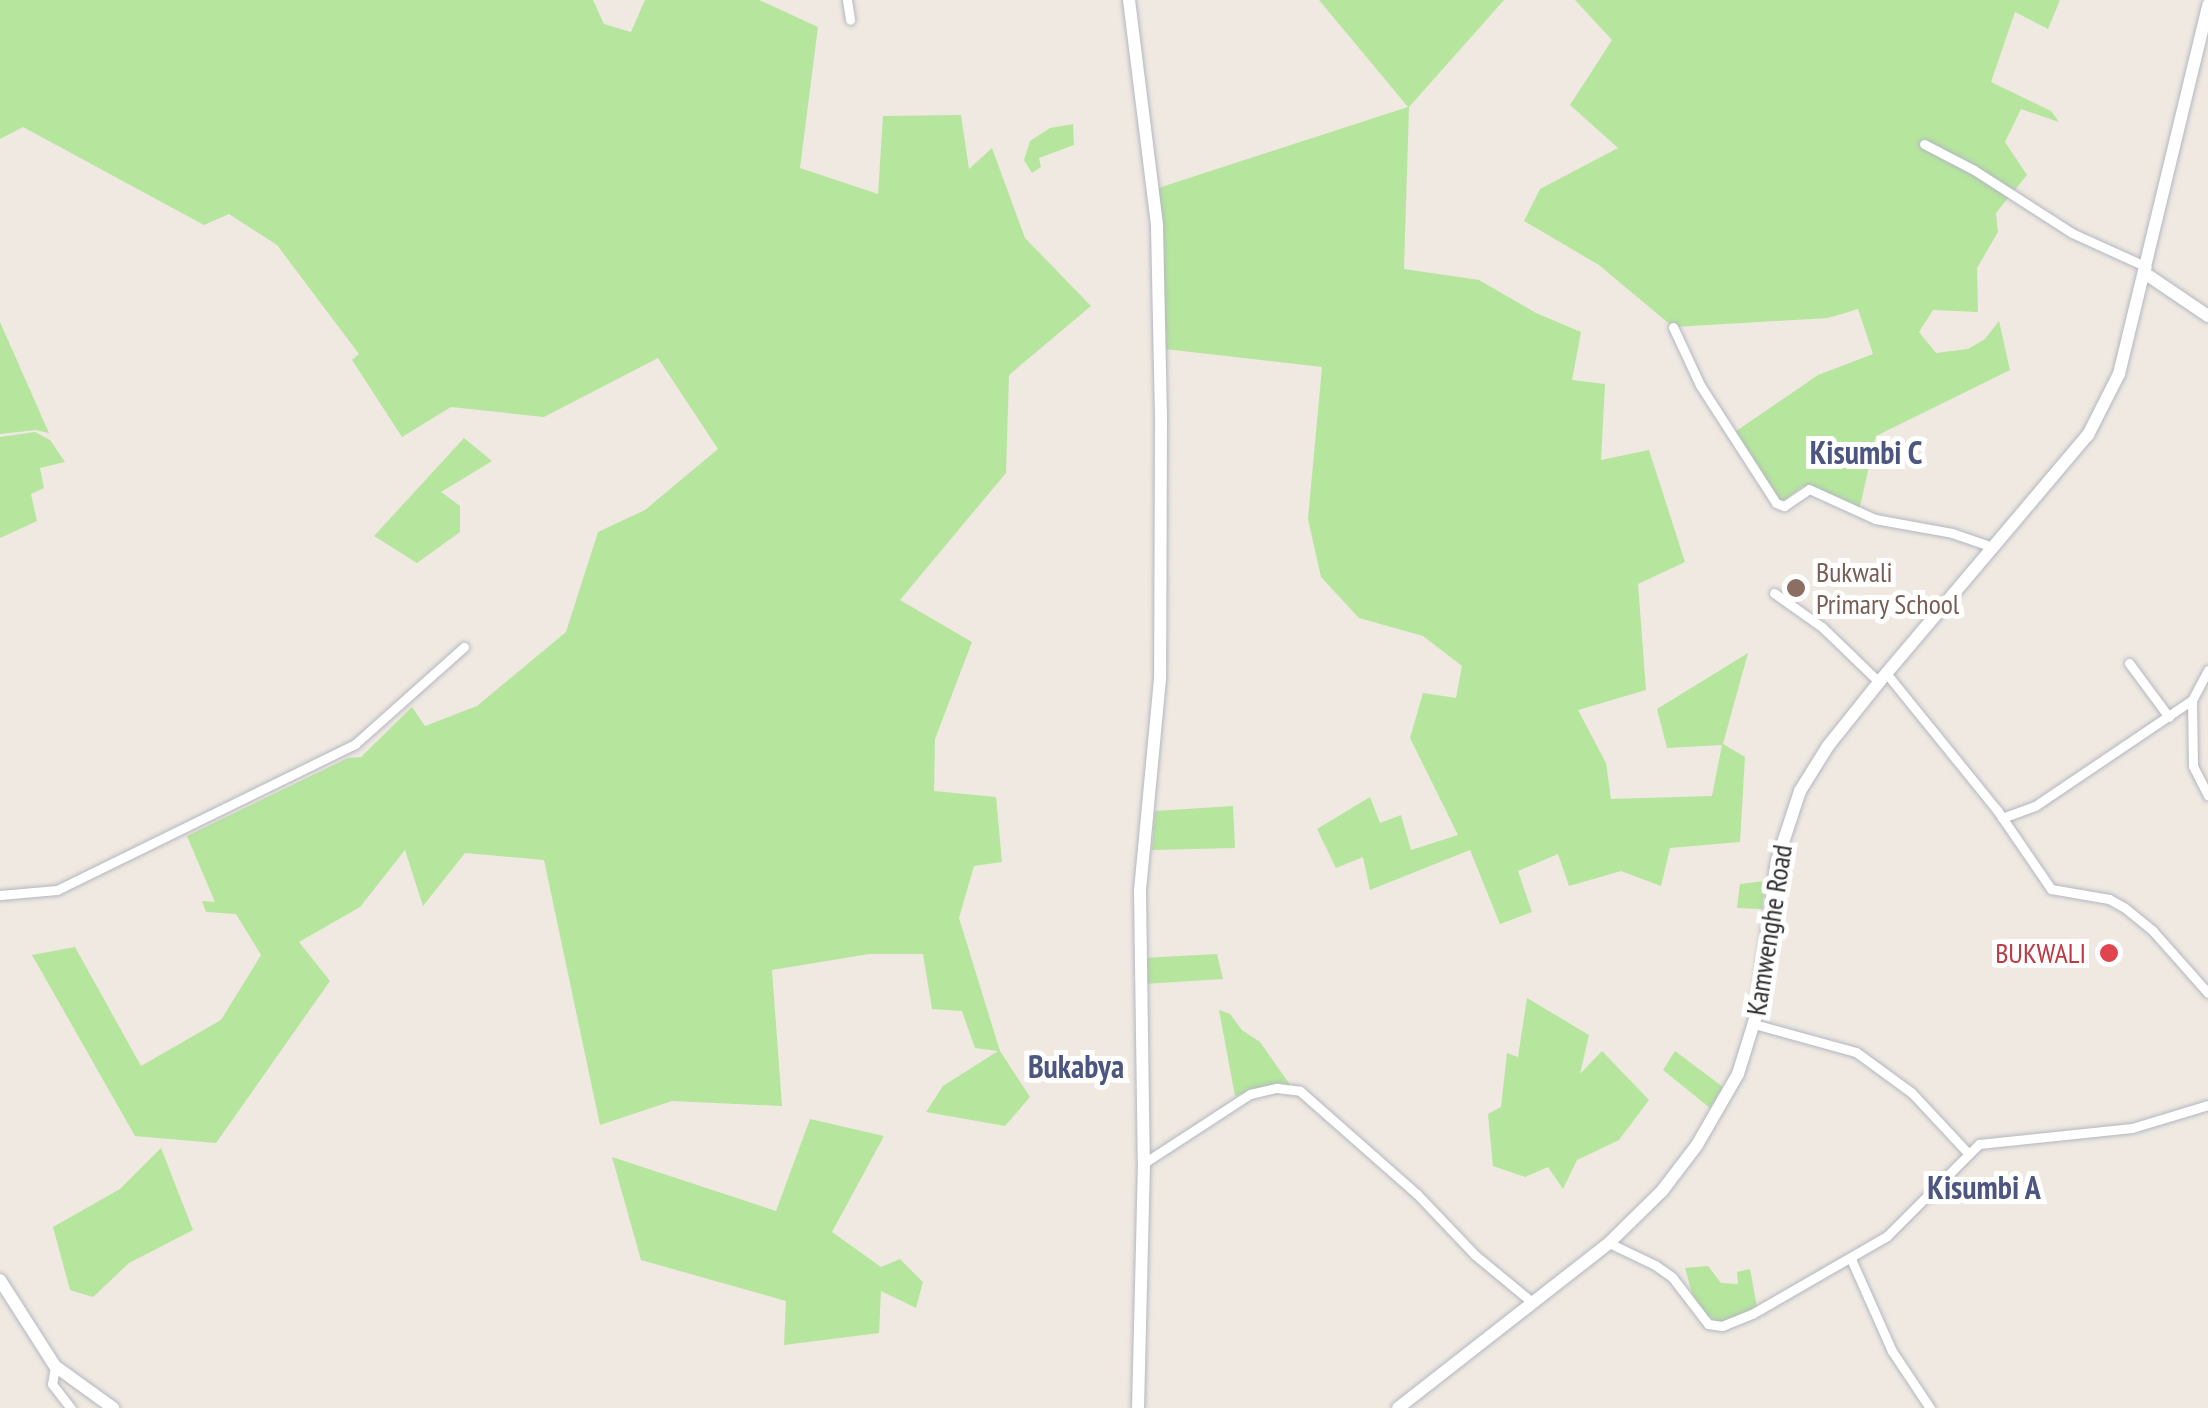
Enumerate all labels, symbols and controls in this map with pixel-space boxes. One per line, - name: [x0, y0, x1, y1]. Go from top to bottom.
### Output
- district label: Kisumbi C: [1809, 433, 1923, 471]
- place label: Bukwali Primary School: [1816, 555, 1960, 621]
- marker: Bukwali Primary School: [1785, 577, 1807, 599]
- street label: Kamwenghe Road: [1739, 842, 1799, 1018]
- place label: BUKWALI: [1995, 936, 2086, 970]
- marker: BUKWALI: [2096, 940, 2122, 966]
- district label: Bukabya: [1028, 1047, 1124, 1085]
- district label: Kisumbi A: [1927, 1168, 2041, 1206]

